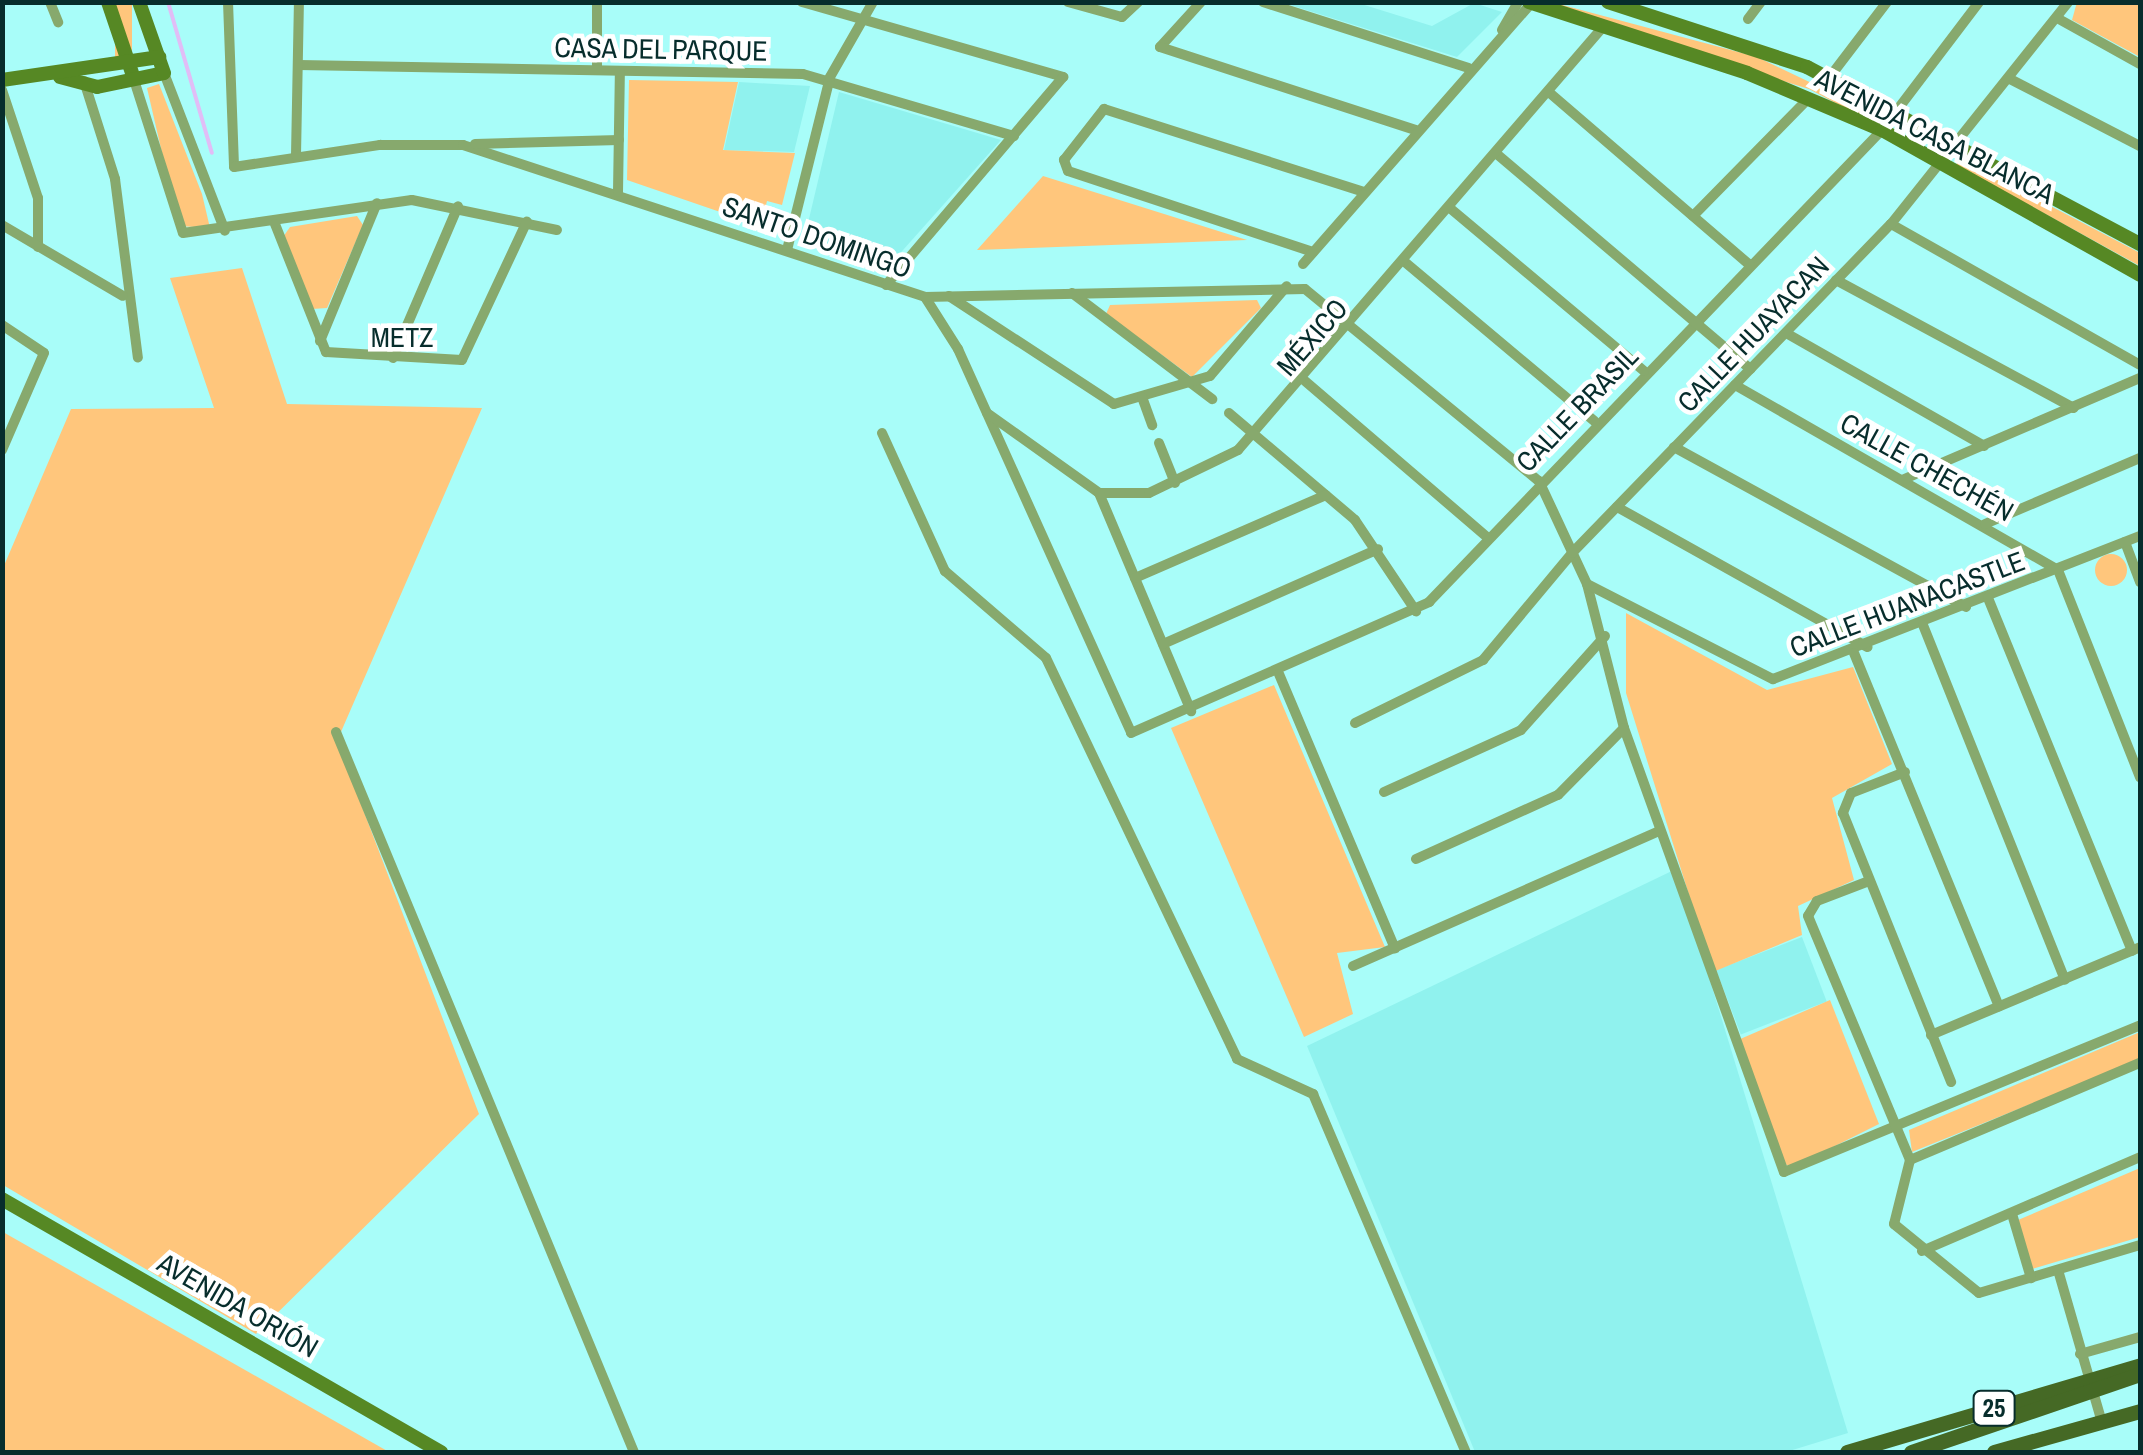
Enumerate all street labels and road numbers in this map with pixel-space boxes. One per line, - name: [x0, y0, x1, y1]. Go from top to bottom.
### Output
- street label: CASA DEL PARQUE: [553, 30, 769, 68]
- street label: AVENIDA CASA BLANCA: [1809, 61, 2061, 211]
- street label: SANTO DOMINGO: [718, 189, 916, 285]
- street label: CALLE HUAYACAN: [1670, 249, 1836, 419]
- street label: MÉXICO: [1270, 292, 1354, 382]
- street label: METZ: [371, 320, 433, 354]
- street label: CALLE BRASIL: [1509, 339, 1645, 479]
- street label: CALLE CHECHÉN: [1835, 406, 2019, 528]
- street label: CALLE HUANACASTLE: [1785, 544, 2029, 664]
- street label: AVENIDA ORIÓN: [151, 1245, 325, 1365]
- road number: 25: [1972, 1388, 2016, 1428]

